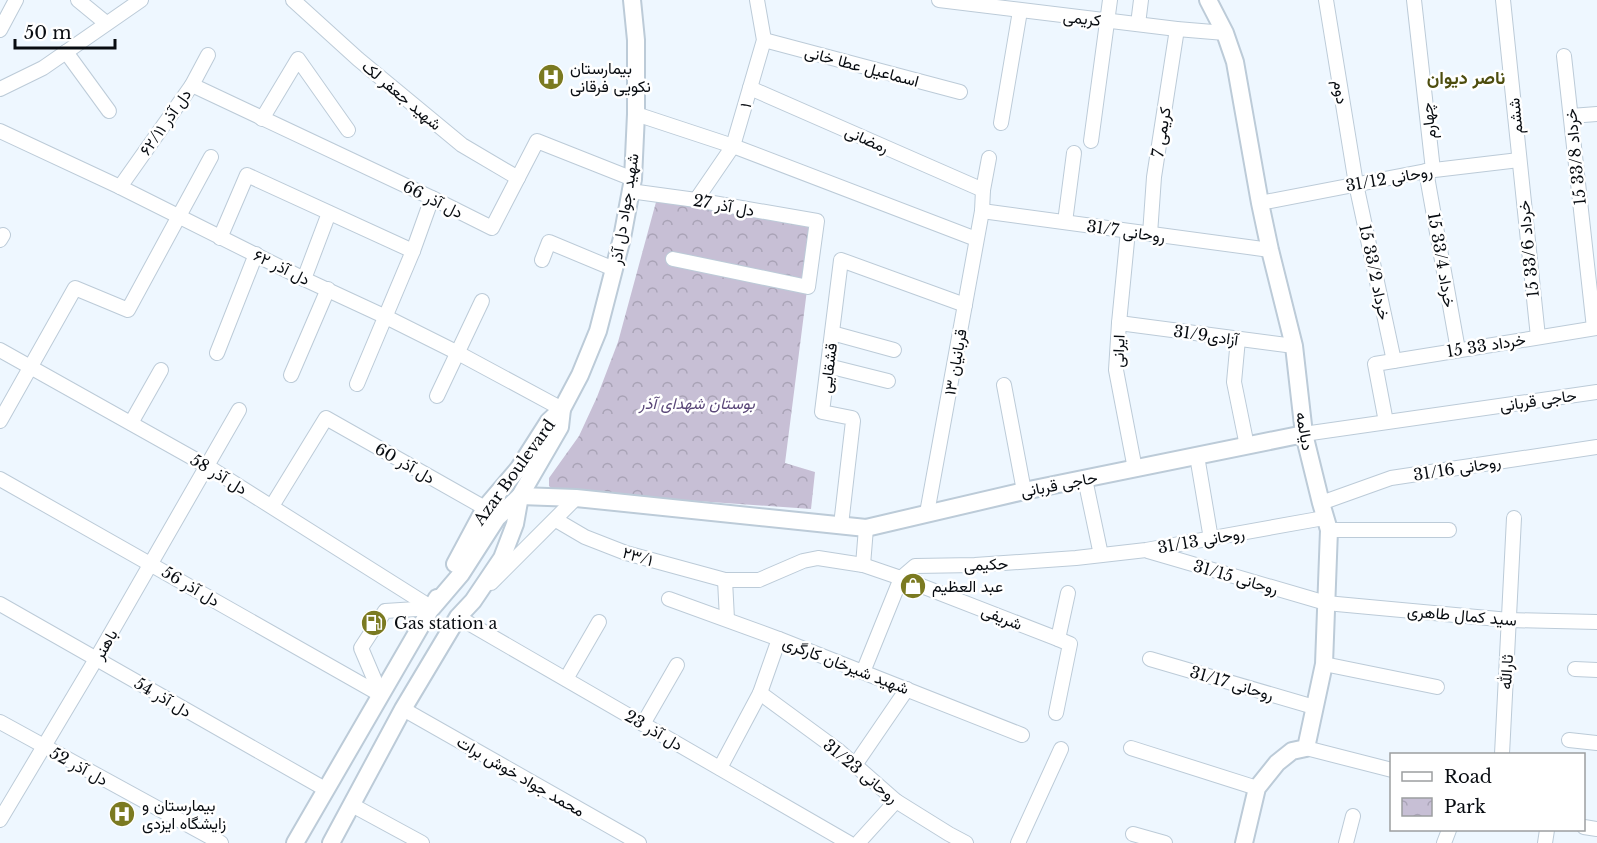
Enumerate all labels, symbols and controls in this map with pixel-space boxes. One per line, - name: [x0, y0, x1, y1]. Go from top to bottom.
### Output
- street label: کریمی: [1062, 6, 1102, 31]
- scale bar: [15, 12, 116, 50]
- text: 50 m: [24, 22, 72, 44]
- street label: اسماعیل عطا خانی: [802, 41, 921, 92]
- street label: شهید جعفر لک: [357, 56, 446, 135]
- place label: بیمارستان نکویی فرقانی: [570, 58, 651, 97]
- hospital icon: بیمارستان نکویی فرقانی: [536, 62, 566, 92]
- district label: ناصر دیوان: [1427, 67, 1505, 89]
- street label: دوم: [1328, 78, 1353, 106]
- street label: دل آذر ۶۲/۱۱: [135, 85, 196, 160]
- street label: ششم: [1503, 97, 1528, 135]
- street label: ۱: [735, 100, 755, 110]
- street label: چهارم: [1416, 101, 1442, 140]
- street label: کریمی 7: [1147, 105, 1176, 159]
- street label: 15 خرداد 33/8: [1560, 107, 1591, 206]
- street label: رمضانی: [842, 121, 892, 158]
- street label: شهید جواد دل آذر: [605, 152, 644, 267]
- street label: روحانی 31/12: [1344, 160, 1434, 196]
- street label: دل آذر 66: [399, 176, 466, 223]
- street label: دل آذر 27: [692, 190, 756, 221]
- street label: 15 خرداد 33/6: [1513, 199, 1544, 299]
- street label: 15 خرداد 33/4: [1423, 211, 1460, 310]
- street label: روحانی 31/7: [1085, 216, 1167, 247]
- street label: 15 خرداد 33/2: [1354, 222, 1395, 322]
- street label: دل آذر ۶۲: [250, 245, 313, 290]
- street label: آزادی31/9: [1172, 321, 1241, 351]
- street label: ۱۳ قربانیان: [939, 327, 972, 397]
- street label: 15 خرداد 33: [1445, 329, 1527, 362]
- street label: ایرانی: [1107, 334, 1130, 368]
- street label: قشقایی: [815, 342, 842, 394]
- street label: حاجی قربانی: [1498, 385, 1578, 416]
- park label: بوستان شهدای آذر: [638, 393, 756, 414]
- street label: دیالمه: [1292, 410, 1318, 452]
- street label: Azar Boulevard: [468, 415, 559, 530]
- street label: دل آذر 60: [371, 438, 439, 489]
- street label: دل آذر 58: [186, 449, 251, 500]
- street label: روحانی 31/16: [1412, 451, 1502, 486]
- street label: حاجی قربانی: [1019, 467, 1099, 502]
- street label: روحانی 31/13: [1156, 522, 1246, 558]
- street label: ۲۳/۱: [620, 542, 656, 570]
- street label: حکیمی: [963, 553, 1009, 576]
- street label: روحانی 31/15: [1191, 555, 1281, 600]
- street label: دل آذر 56: [158, 562, 223, 611]
- shop icon: عبد العظيم: [898, 571, 928, 601]
- place label: عبد العظيم: [932, 576, 1003, 597]
- street label: شریفی: [978, 600, 1025, 635]
- street label: سید کمال طاهری: [1406, 600, 1518, 631]
- fuel station icon: Gas station a: [359, 608, 389, 638]
- place label: Gas station a: [394, 613, 497, 633]
- street label: باهنر: [88, 625, 122, 664]
- street label: شهید شیرخان کارگری: [780, 632, 912, 699]
- street label: ثارالله: [1495, 654, 1518, 690]
- street label: روحانی 31/17: [1187, 661, 1276, 705]
- street label: دل آذر 54: [130, 673, 195, 722]
- street label: دل آذر 23: [621, 705, 687, 755]
- street label: محمد جواد خوش برات: [453, 731, 589, 822]
- street label: روحانی 31/23: [819, 735, 903, 808]
- street label: دل آذر 52: [46, 742, 111, 790]
- legend: [1390, 753, 1585, 831]
- text: Road: [1444, 766, 1492, 788]
- place label: بیمارستان و زایشگاه ایزدی: [142, 795, 226, 834]
- text: Park: [1444, 796, 1486, 818]
- hospital icon: بیمارستان و زایشگاه ایزدی: [107, 799, 137, 829]

